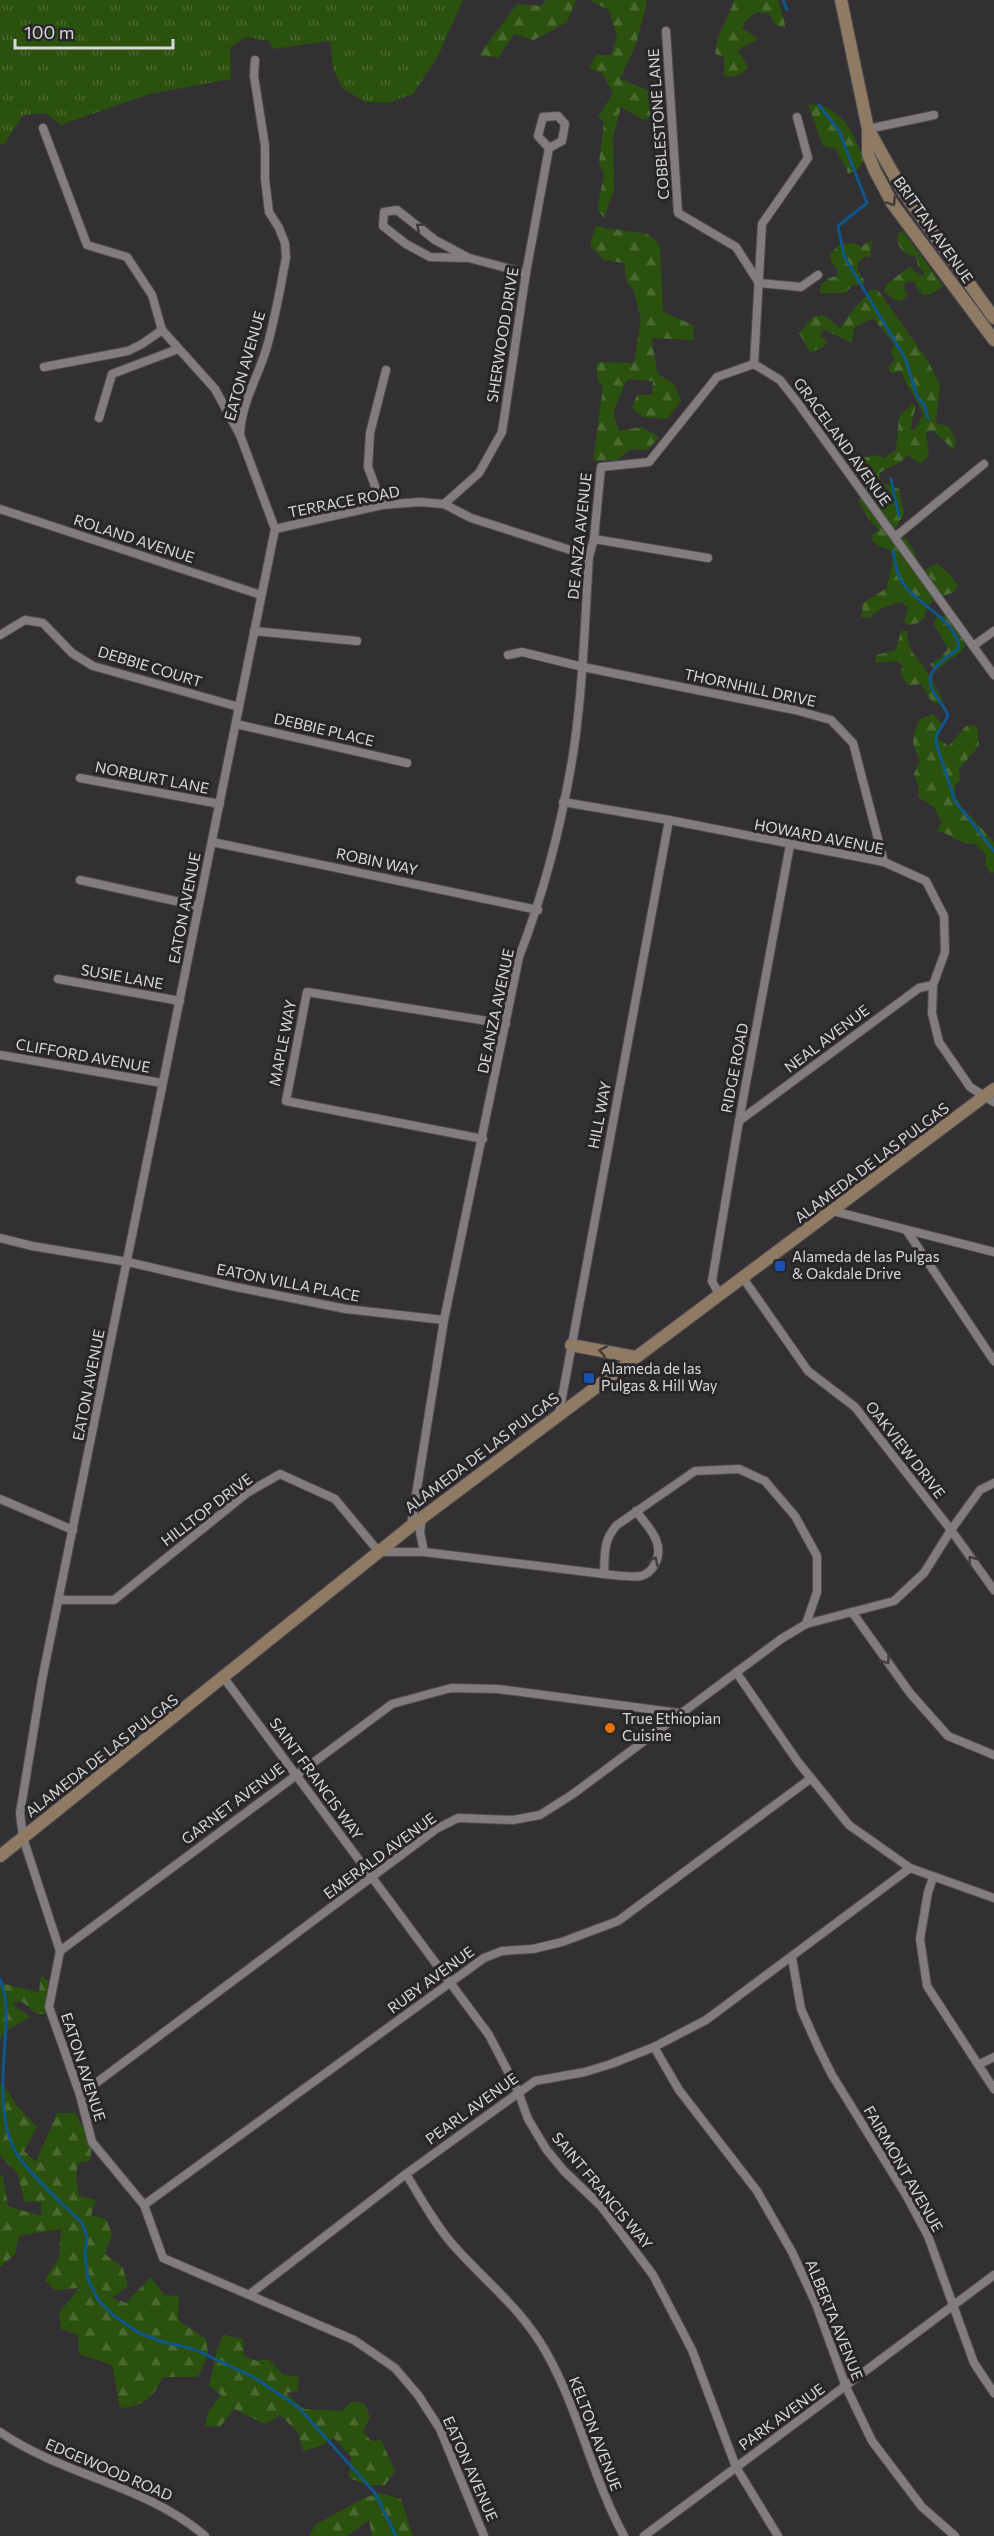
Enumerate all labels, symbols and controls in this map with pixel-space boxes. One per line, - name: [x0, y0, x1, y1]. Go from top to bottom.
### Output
- scale bar: [15, 12, 172, 50]
- text: 100 m: [24, 21, 74, 43]
- street label: COBBLESTONE LANE: [644, 48, 672, 200]
- street label: BRITTAN AVENUE: [890, 173, 977, 286]
- one-way arrow: [885, 196, 896, 207]
- one-way arrow: [415, 223, 426, 234]
- street label: SHERWOOD DRIVE: [482, 266, 522, 404]
- street label: EATON AVENUE: [220, 309, 268, 423]
- street label: GRACELAND AVENUE: [790, 374, 895, 509]
- street label: DE ANZA AVENUE: [563, 472, 595, 600]
- street label: TERRACE ROAD: [286, 481, 401, 521]
- street label: ROLAND AVENUE: [72, 510, 197, 566]
- street label: DEBBIE COURT: [96, 642, 205, 691]
- street label: THORNHILL DRIVE: [683, 664, 818, 710]
- street label: DEBBIE PLACE: [272, 709, 376, 749]
- street label: NORBURT LANE: [94, 757, 211, 797]
- street label: HOWARD AVENUE: [753, 815, 885, 857]
- street label: ROBIN WAY: [335, 844, 420, 879]
- street label: EATON AVENUE: [164, 850, 204, 965]
- street label: DE ANZA AVENUE: [473, 947, 517, 1075]
- street label: SUSIE LANE: [79, 960, 165, 992]
- street label: MAPLE WAY: [265, 998, 299, 1087]
- street label: NEAL AVENUE: [780, 1000, 872, 1076]
- street label: RIDGE ROAD: [716, 1021, 752, 1114]
- street label: CLIFFORD AVENUE: [15, 1034, 152, 1076]
- street label: HILL WAY: [584, 1079, 614, 1150]
- street label: ALAMEDA DE LAS PULGAS: [791, 1098, 952, 1226]
- place label: Alameda de las Pulgas & Oakdale Drive: [792, 1247, 940, 1282]
- street label: EATON VILLA PLACE: [215, 1259, 361, 1305]
- marker: Alameda de las Pulgas & Oakdale Drive: [773, 1259, 787, 1273]
- street label: EATON AVENUE: [68, 1327, 108, 1442]
- one-way arrow: [599, 1345, 609, 1358]
- place label: Alameda de las Pulgas & Hill Way: [601, 1359, 718, 1394]
- marker: Alameda de las Pulgas & Hill Way: [582, 1371, 596, 1385]
- street label: ALAMEDA DE LAS PULGAS: [401, 1388, 562, 1516]
- street label: OAKVIEW DRIVE: [862, 1397, 949, 1502]
- street label: HILLTOP DRIVE: [157, 1469, 256, 1549]
- one-way arrow: [968, 1555, 979, 1566]
- one-way arrow: [647, 1557, 659, 1568]
- one-way arrow: [879, 1654, 890, 1665]
- street label: ALAMEDA DE LAS PULGAS: [22, 1690, 181, 1820]
- place label: True Ethiopian Cuisine: [622, 1709, 721, 1744]
- street label: SAINT FRANCIS WAY: [266, 1714, 367, 1843]
- marker: True Ethiopian Cuisine: [603, 1721, 617, 1735]
- street label: GARNET AVENUE: [178, 1759, 287, 1848]
- street label: EMERALD AVENUE: [320, 1808, 439, 1902]
- street label: RUBY AVENUE: [384, 1942, 477, 2017]
- street label: EATON AVENUE: [58, 2010, 110, 2123]
- street label: PEARL AVENUE: [422, 2069, 521, 2148]
- street label: FAIRMONT AVENUE: [860, 2102, 947, 2235]
- street label: SAINT FRANCIS WAY: [549, 2128, 657, 2252]
- street label: ALBERTA AVENUE: [803, 2257, 867, 2383]
- street label: KELTON AVENUE: [566, 2374, 626, 2494]
- street label: PARK AVENUE: [735, 2379, 828, 2453]
- street label: EATON AVENUE: [440, 2413, 502, 2524]
- street label: EDGEWOOD ROAD: [43, 2434, 176, 2504]

